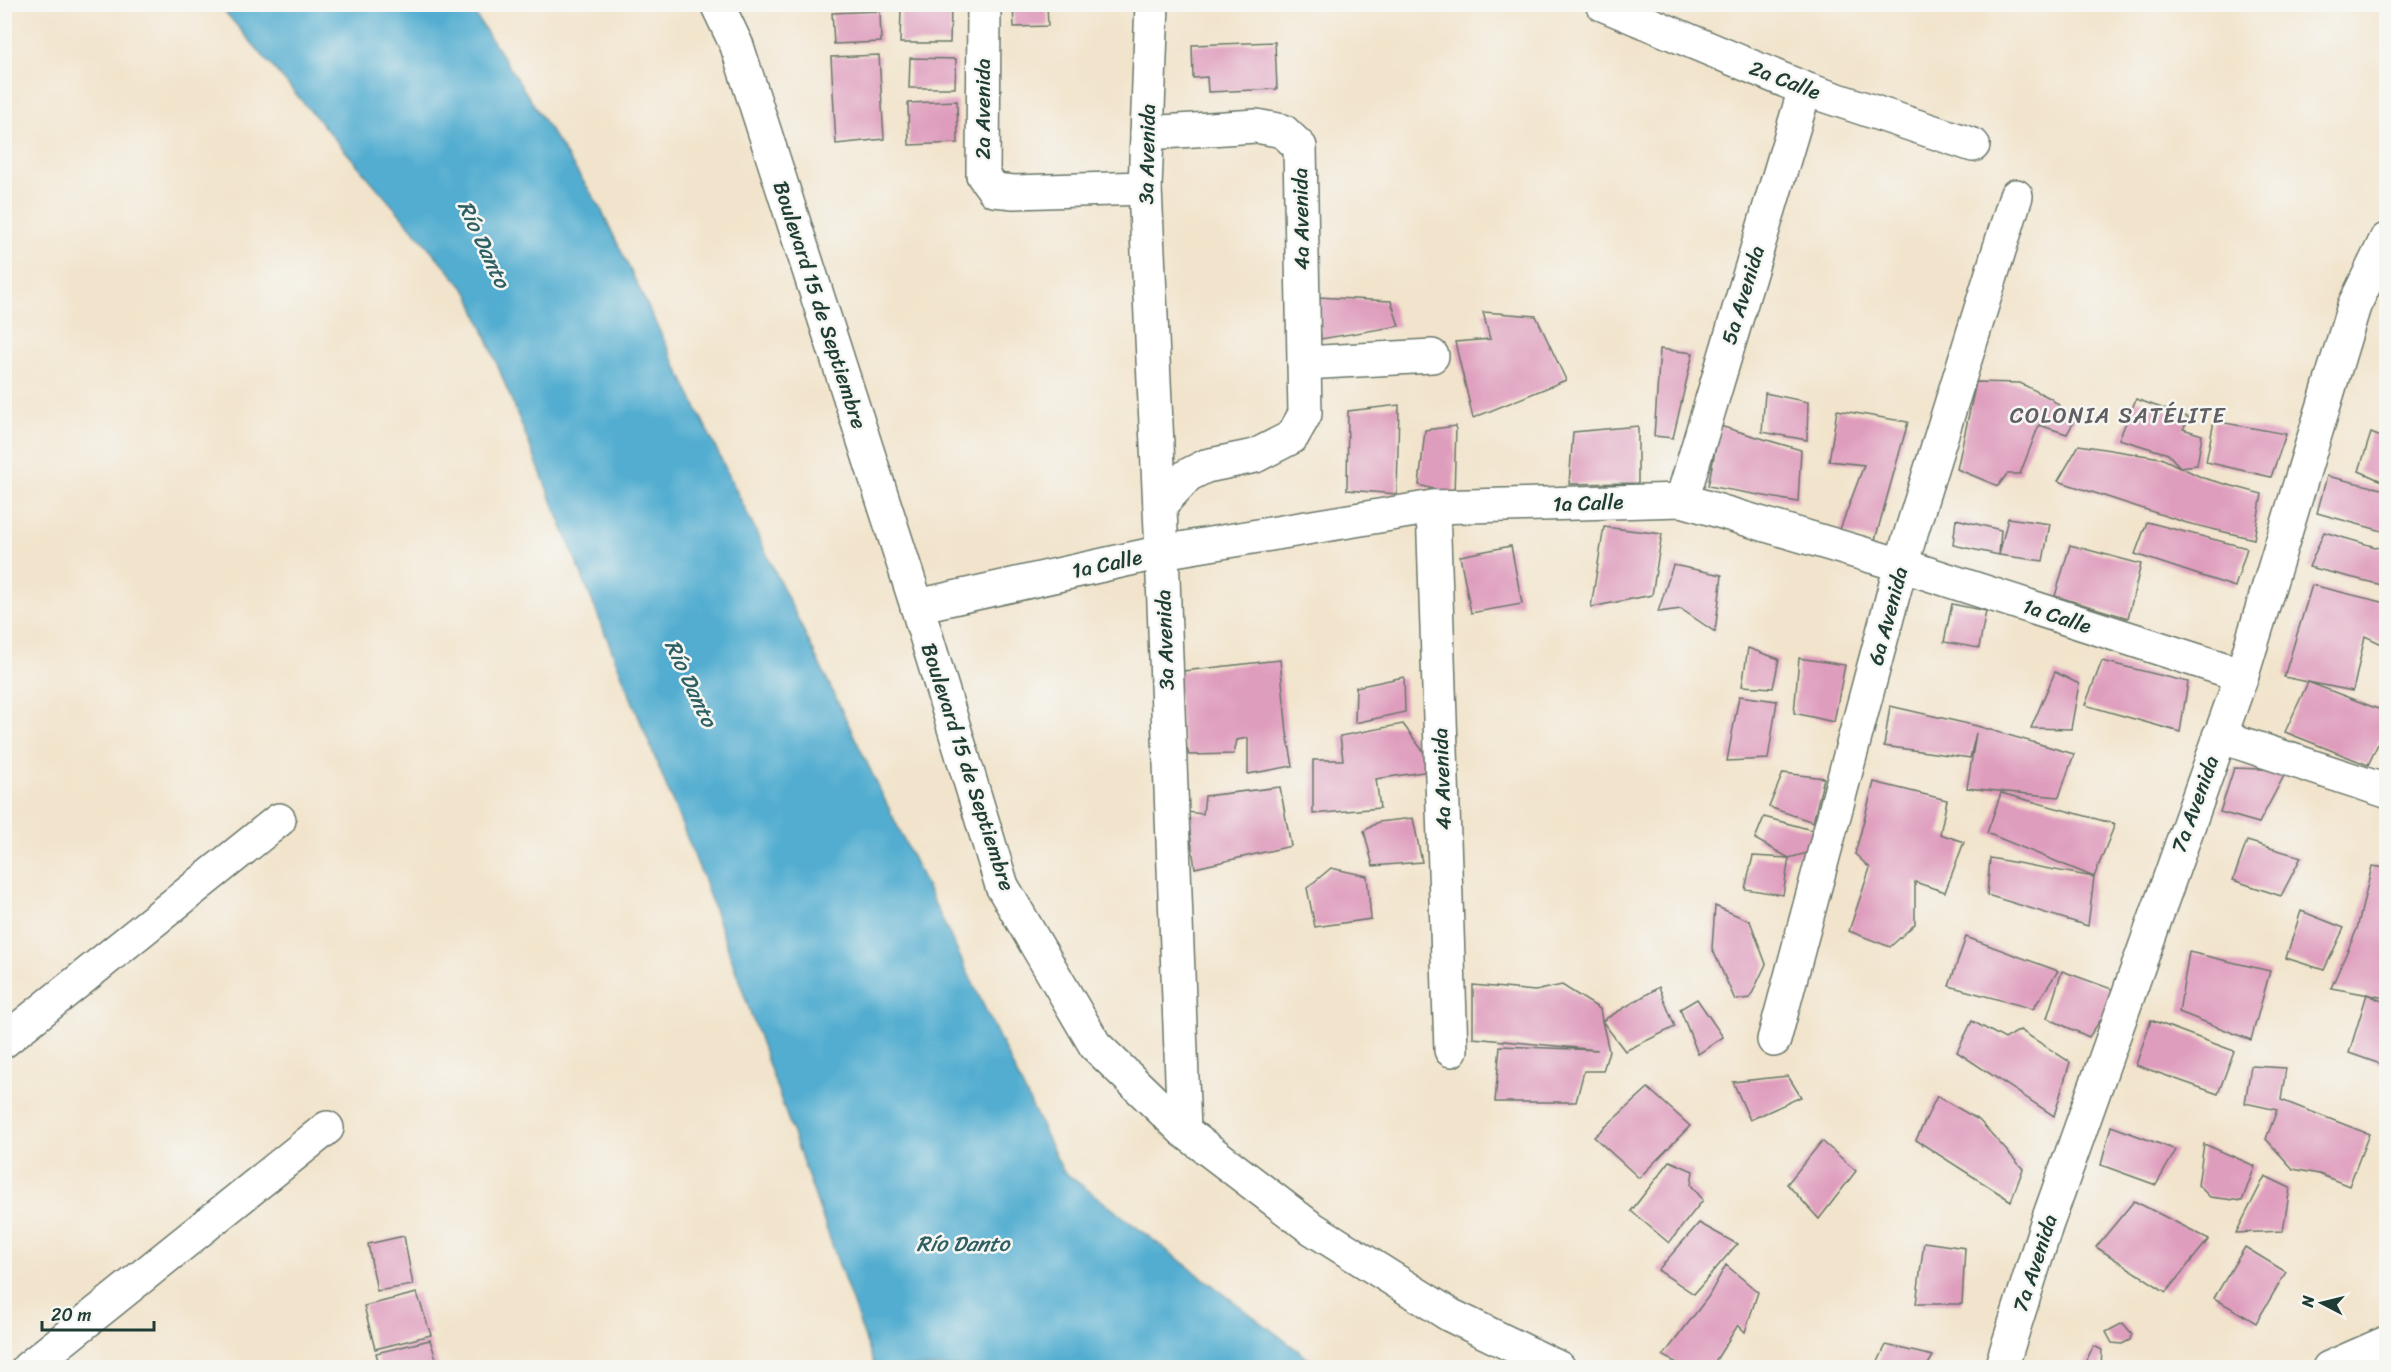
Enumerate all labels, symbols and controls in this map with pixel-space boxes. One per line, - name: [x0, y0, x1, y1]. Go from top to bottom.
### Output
- street label: 2a Calle: [1744, 49, 1826, 111]
- street label: 2a Avenida: [964, 58, 1002, 160]
- street label: 3a Avenida: [1127, 103, 1167, 205]
- street label: 4a Avenida: [1281, 167, 1321, 270]
- street label: Boulevard 15 de Septiembre: [762, 176, 878, 434]
- water label: Río Danto: [447, 194, 522, 296]
- street label: 5a Avenida: [1710, 240, 1776, 349]
- district label: COLONIA SATÉLITE: [2010, 396, 2227, 435]
- street label: 1a Calle: [1552, 483, 1624, 523]
- street label: 1a Calle: [1068, 538, 1146, 590]
- street label: 6a Avenida: [1857, 562, 1920, 670]
- street label: 1a Calle: [2017, 587, 2097, 645]
- street label: 3a Avenida: [1144, 589, 1186, 691]
- water label: Río Danto: [654, 633, 729, 735]
- street label: Boulevard 15 de Septiembre: [910, 638, 1026, 896]
- street label: 4a Avenida: [1421, 727, 1463, 831]
- street label: 7a Avenida: [2160, 750, 2230, 858]
- street label: 7a Avenida: [2001, 1209, 2069, 1317]
- water label: Río Danto: [917, 1224, 1012, 1263]
- north arrow: [2292, 1273, 2352, 1333]
- text: N: [2292, 1293, 2323, 1309]
- scale bar: [42, 1294, 154, 1332]
- text: 20 m: [51, 1299, 91, 1331]

